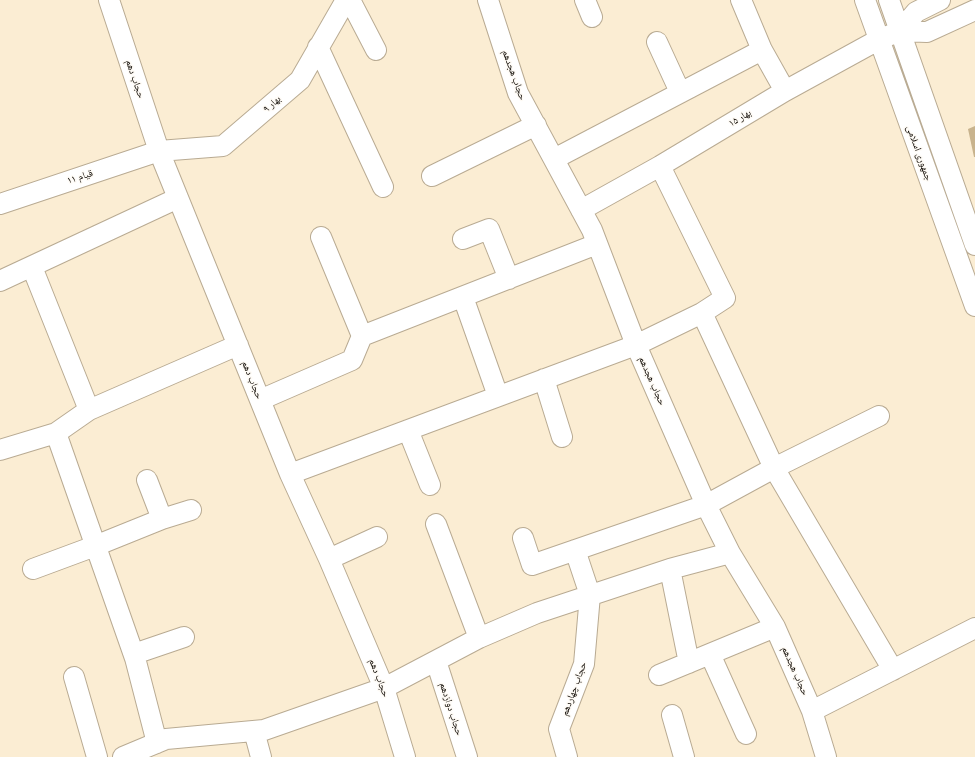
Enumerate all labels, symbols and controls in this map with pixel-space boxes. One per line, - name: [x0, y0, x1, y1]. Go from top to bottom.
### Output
- street label: حجاب هجدهم: [499, 48, 529, 102]
- street label: حجاب دهم: [123, 58, 147, 100]
- street label: بهار ۹: [261, 93, 283, 115]
- street label: بهار ۱۵: [726, 107, 754, 129]
- street label: جمهوری اسلامی: [903, 124, 935, 182]
- street label: قیام ۱۱: [66, 167, 94, 187]
- street label: حجاب هجدهم: [636, 355, 668, 407]
- street label: حجاب دهم: [239, 359, 265, 401]
- street label: حجاب هجدهم: [779, 645, 811, 697]
- street label: حجاب دهم: [366, 657, 392, 699]
- street label: حجاب چهاردهم: [559, 660, 589, 718]
- street label: حجاب دوازدهم: [437, 681, 465, 737]

